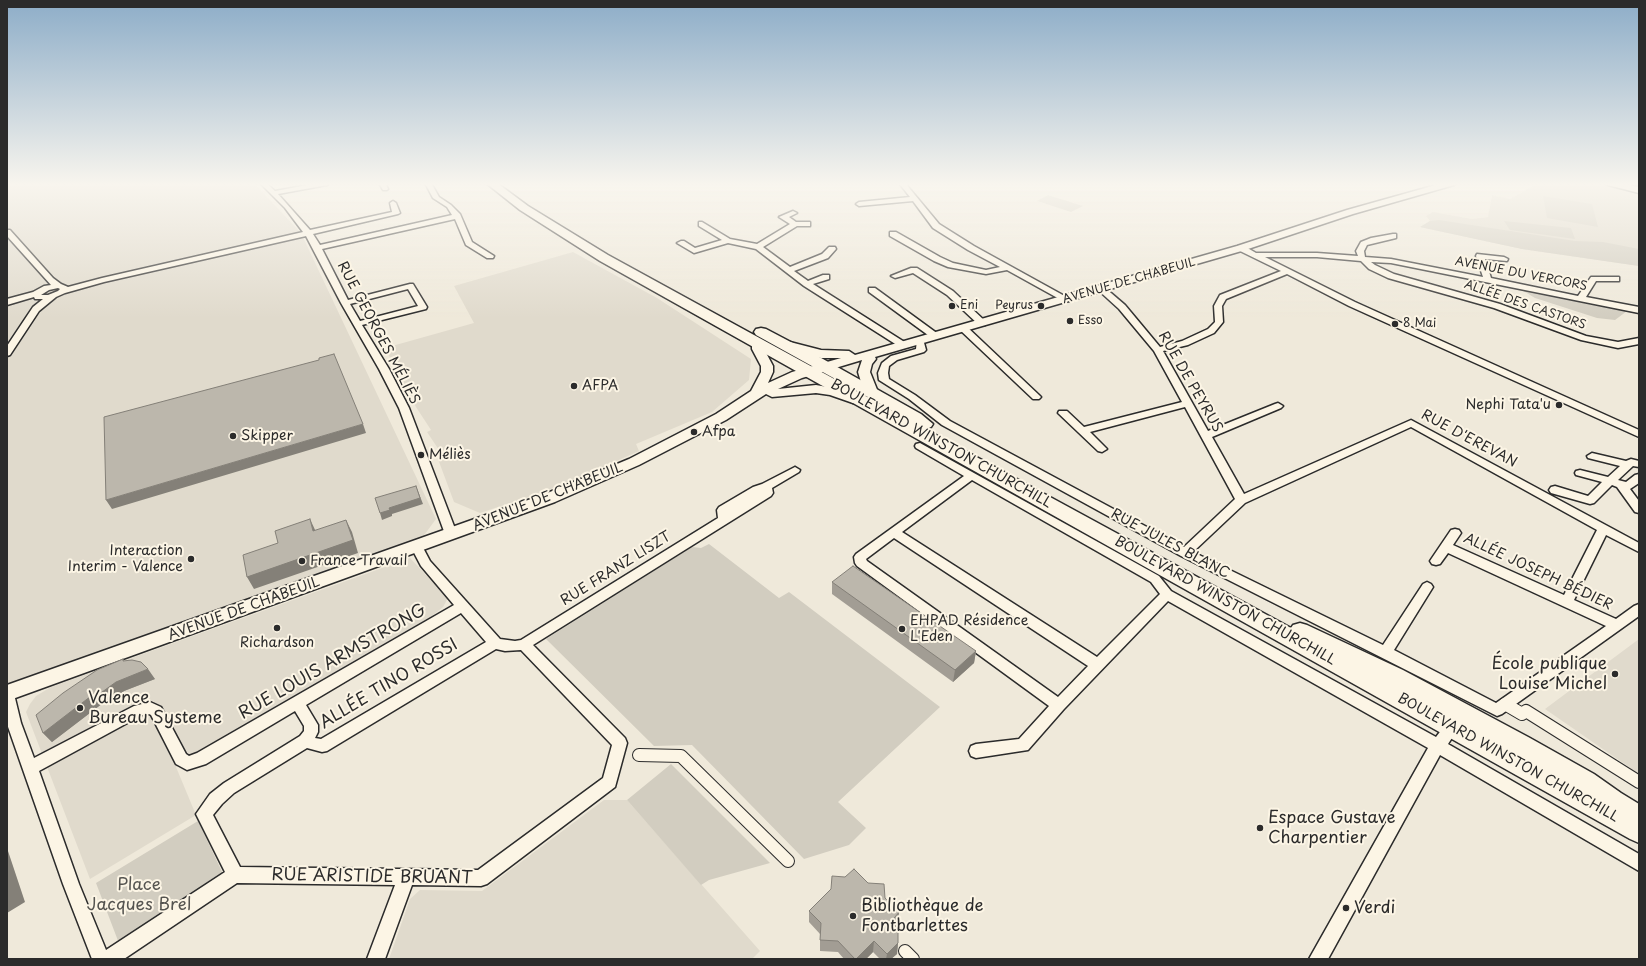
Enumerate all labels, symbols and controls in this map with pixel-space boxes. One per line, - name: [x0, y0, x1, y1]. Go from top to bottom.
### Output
- street label: AVENUE DU VERCORS: [1454, 254, 1588, 294]
- street label: AVENUE DE CHABEUIL: [1061, 255, 1197, 307]
- street label: RUE GEORGES MÉLIÈS: [333, 259, 423, 407]
- street label: ALLÉE DES CASTORS: [1462, 277, 1588, 333]
- place label: Eni: [960, 299, 978, 313]
- place label: Peyrus: [995, 299, 1033, 313]
- marker: Eni: [947, 301, 957, 311]
- marker: Peyrus: [1036, 301, 1046, 311]
- place label: Esso: [1078, 314, 1103, 328]
- marker: Esso: [1065, 316, 1075, 326]
- place label: 8 Mai: [1403, 317, 1436, 331]
- marker: 8 Mai: [1390, 319, 1400, 329]
- street label: RUE DE PEYRUS: [1154, 329, 1226, 435]
- street label: BOULEVARD WINSTON CHURCHILL: [827, 376, 1055, 512]
- place label: AFPA: [582, 378, 618, 394]
- marker: AFPA: [569, 381, 579, 391]
- place label: Nephi Tata'u: [1465, 397, 1551, 413]
- marker: Nephi Tata'u: [1554, 400, 1564, 410]
- street label: RUE D'EREVAN: [1418, 407, 1520, 471]
- place label: Afpa: [702, 424, 735, 440]
- marker: Afpa: [689, 427, 699, 437]
- place label: Skipper: [241, 428, 293, 444]
- marker: Skipper: [228, 431, 238, 441]
- place label: Méliès: [429, 447, 471, 463]
- marker: Méliès: [416, 450, 426, 460]
- street label: AVENUE DE CHABEUIL: [470, 459, 626, 535]
- street label: RUE JULES BLANC: [1108, 506, 1232, 582]
- street label: RUE FRANZ LISZT: [558, 528, 674, 610]
- street label: ALLÉE JOSEPH BÉDIER: [1461, 530, 1615, 614]
- street label: BOULEVARD WINSTON CHURCHILL: [1111, 533, 1339, 669]
- place label: Interaction Interim - Valence: [68, 543, 183, 576]
- place label: France Travail: [310, 553, 407, 569]
- marker: Interaction Interim - Valence: [186, 554, 196, 564]
- marker: France Travail: [297, 556, 307, 566]
- street label: AVENUE DE CHABEUIL: [166, 574, 322, 644]
- street label: RUE LOUIS ARMSTRONG: [235, 600, 431, 724]
- place label: EHPAD Résidence L'Eden: [910, 613, 1028, 646]
- marker: Richardson: [272, 623, 282, 633]
- marker: EHPAD Résidence L'Eden: [897, 624, 907, 634]
- place label: Richardson: [240, 635, 314, 651]
- street label: ALLÉE TINO ROSSI: [316, 635, 462, 733]
- place label: École publique Louise Michel: [1492, 654, 1607, 694]
- marker: École publique Louise Michel: [1610, 669, 1620, 679]
- place label: Valence Bureau Systeme: [88, 688, 222, 728]
- street label: BOULEVARD WINSTON CHURCHILL: [1394, 690, 1622, 826]
- marker: Valence Bureau Systeme: [75, 703, 85, 713]
- place label: Espace Gustave Charpentier: [1268, 808, 1396, 848]
- marker: Espace Gustave Charpentier: [1255, 823, 1265, 833]
- street label: RUE ARISTIDE BRUANT: [271, 865, 473, 889]
- park label: Place Jacques Brel: [87, 875, 191, 915]
- place label: Bibliothèque de Fontbarlettes: [861, 896, 984, 936]
- place label: Verdi: [1354, 898, 1395, 918]
- marker: Verdi: [1341, 903, 1351, 913]
- marker: Bibliothèque de Fontbarlettes: [848, 911, 858, 921]

